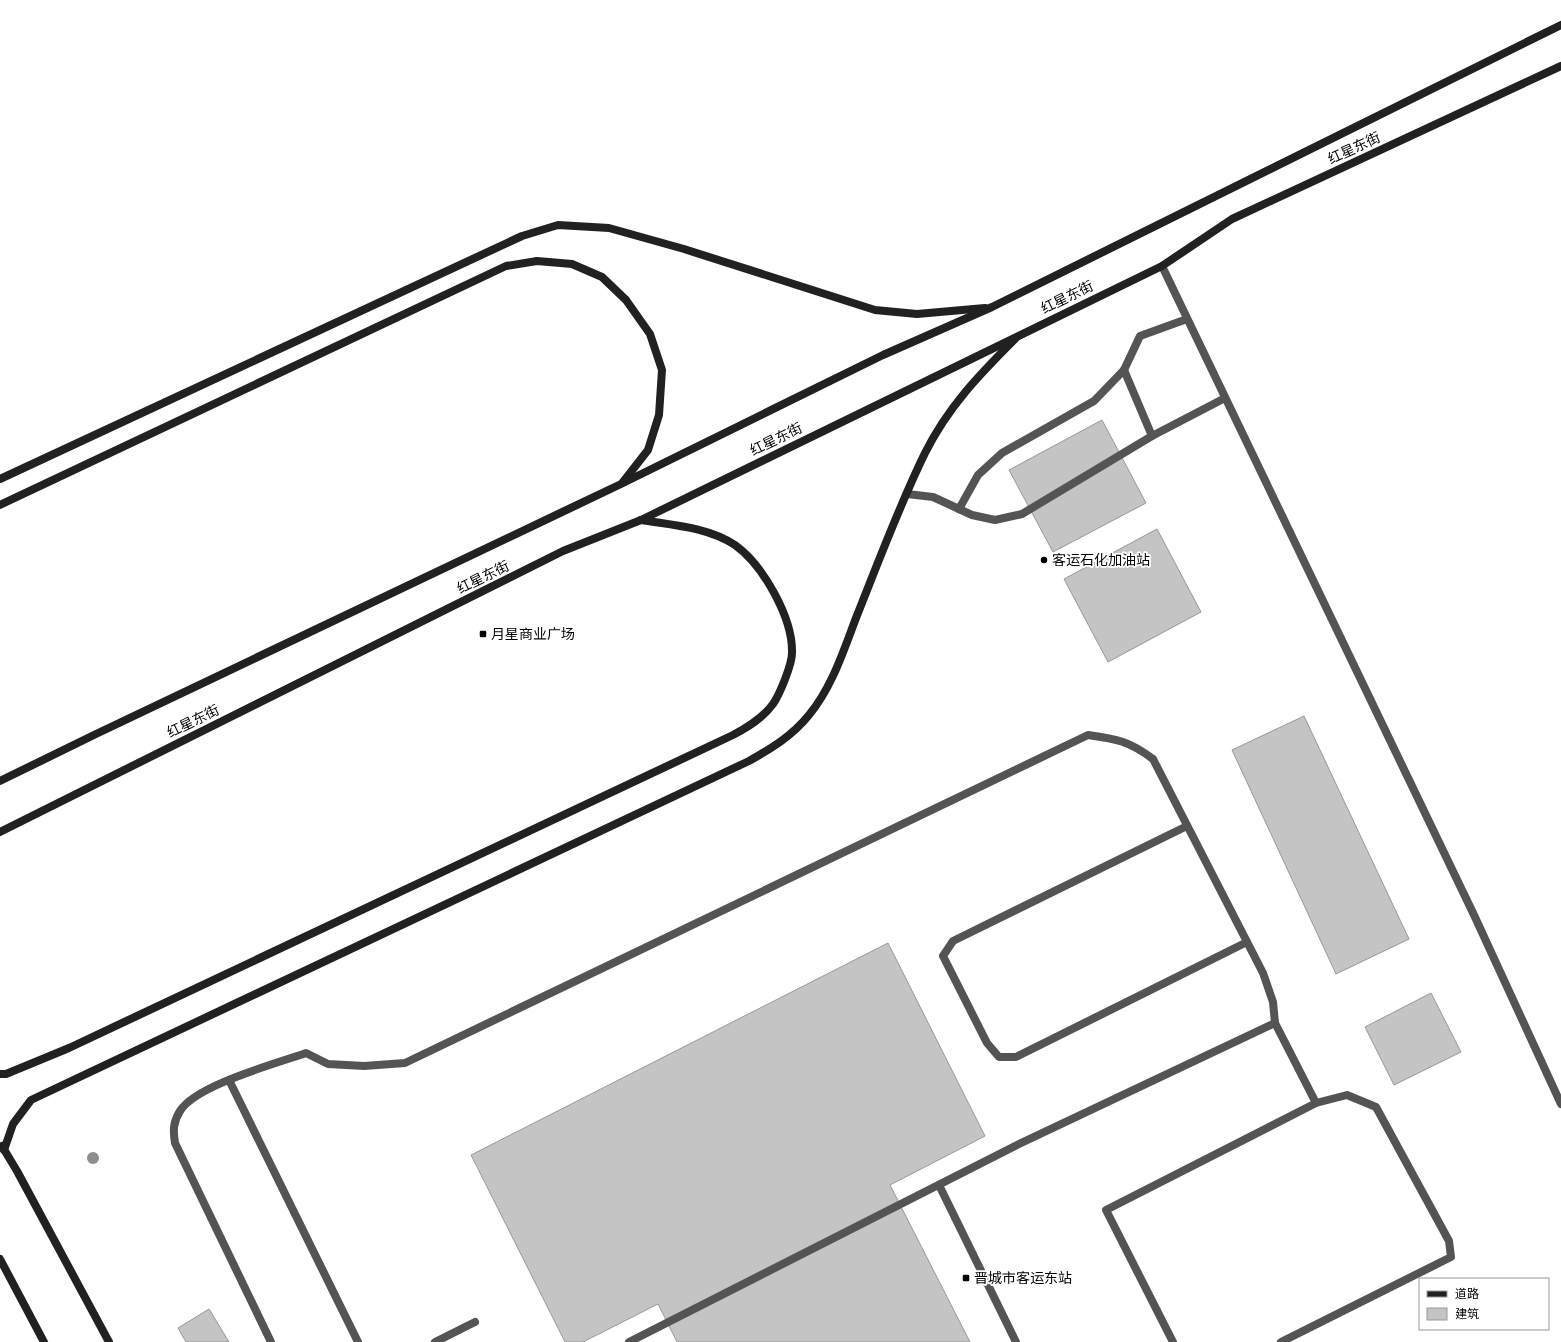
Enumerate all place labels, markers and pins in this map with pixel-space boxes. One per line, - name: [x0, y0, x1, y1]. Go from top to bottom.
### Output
- place label: 客运石化加油站: [1052, 552, 1150, 568]
- marker: 客运石化加油站: [1039, 555, 1049, 565]
- place label: 月星商业广场: [491, 626, 575, 642]
- marker: 月星商业广场: [478, 629, 488, 639]
- place label: 晋城市客运东站: [974, 1270, 1072, 1286]
- marker: 晋城市客运东站: [961, 1273, 971, 1283]

